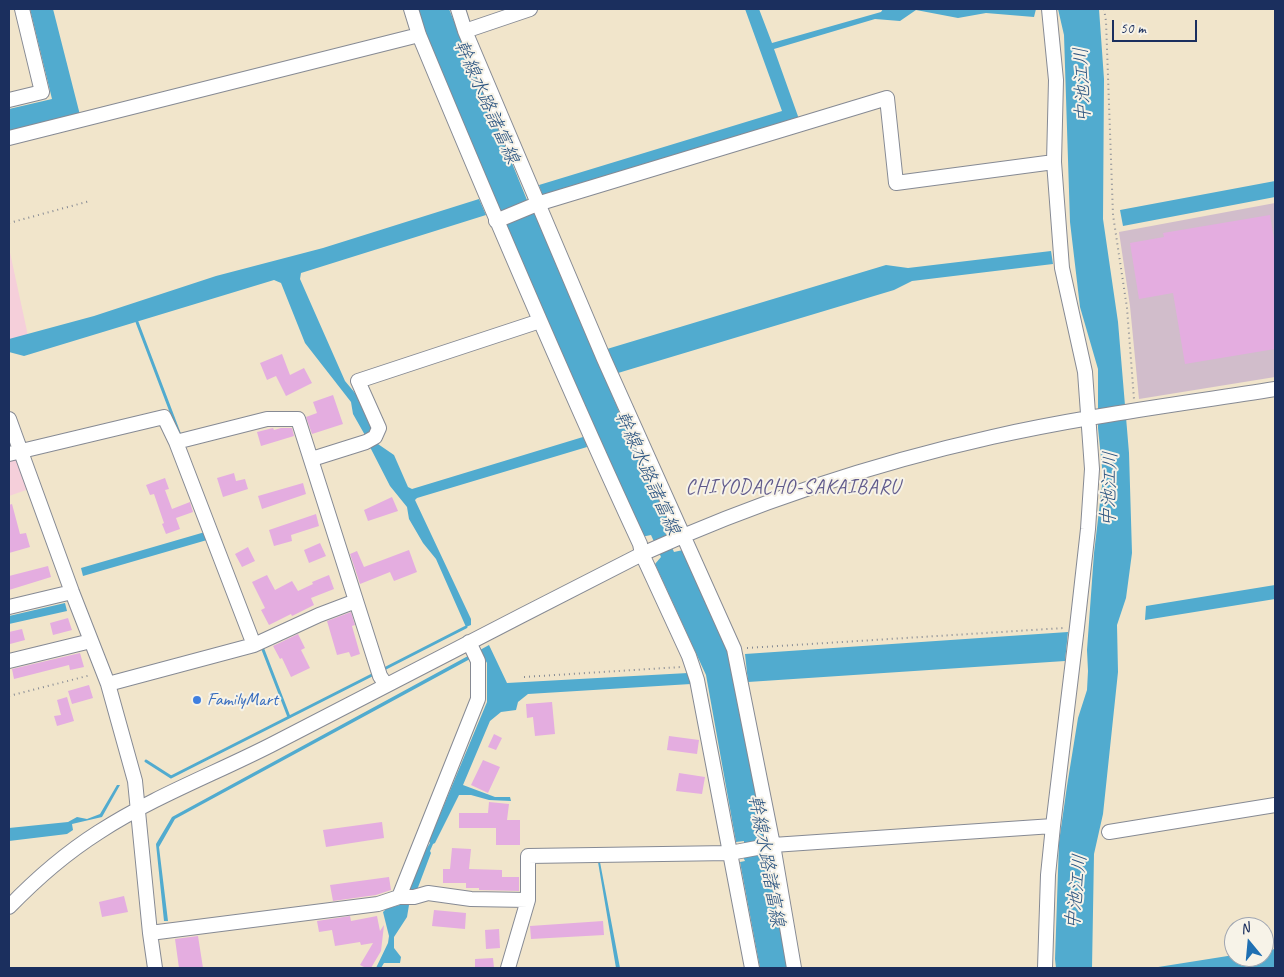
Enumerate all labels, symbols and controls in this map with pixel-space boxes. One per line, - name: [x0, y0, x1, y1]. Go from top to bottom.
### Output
- scale bar: [1114, 10, 1199, 42]
- text: 50 m: [1120, 19, 1146, 38]
- water label: 幹線水路諸富線: [449, 37, 523, 167]
- water label: 中池江川: [1070, 47, 1096, 123]
- water label: 幹線水路諸富線: [610, 408, 684, 538]
- water label: 中池江川: [1097, 451, 1123, 527]
- district label: CHIYODACHO-SAKAIBARU: [683, 476, 903, 500]
- place label: FamilyMart: [207, 689, 278, 711]
- marker: FamilyMart: [191, 694, 203, 706]
- water label: 幹線水路諸富線: [743, 794, 789, 928]
- water label: 中池江川: [1062, 853, 1092, 931]
- north arrow: [1224, 917, 1274, 967]
- text: N: [1238, 919, 1251, 938]

